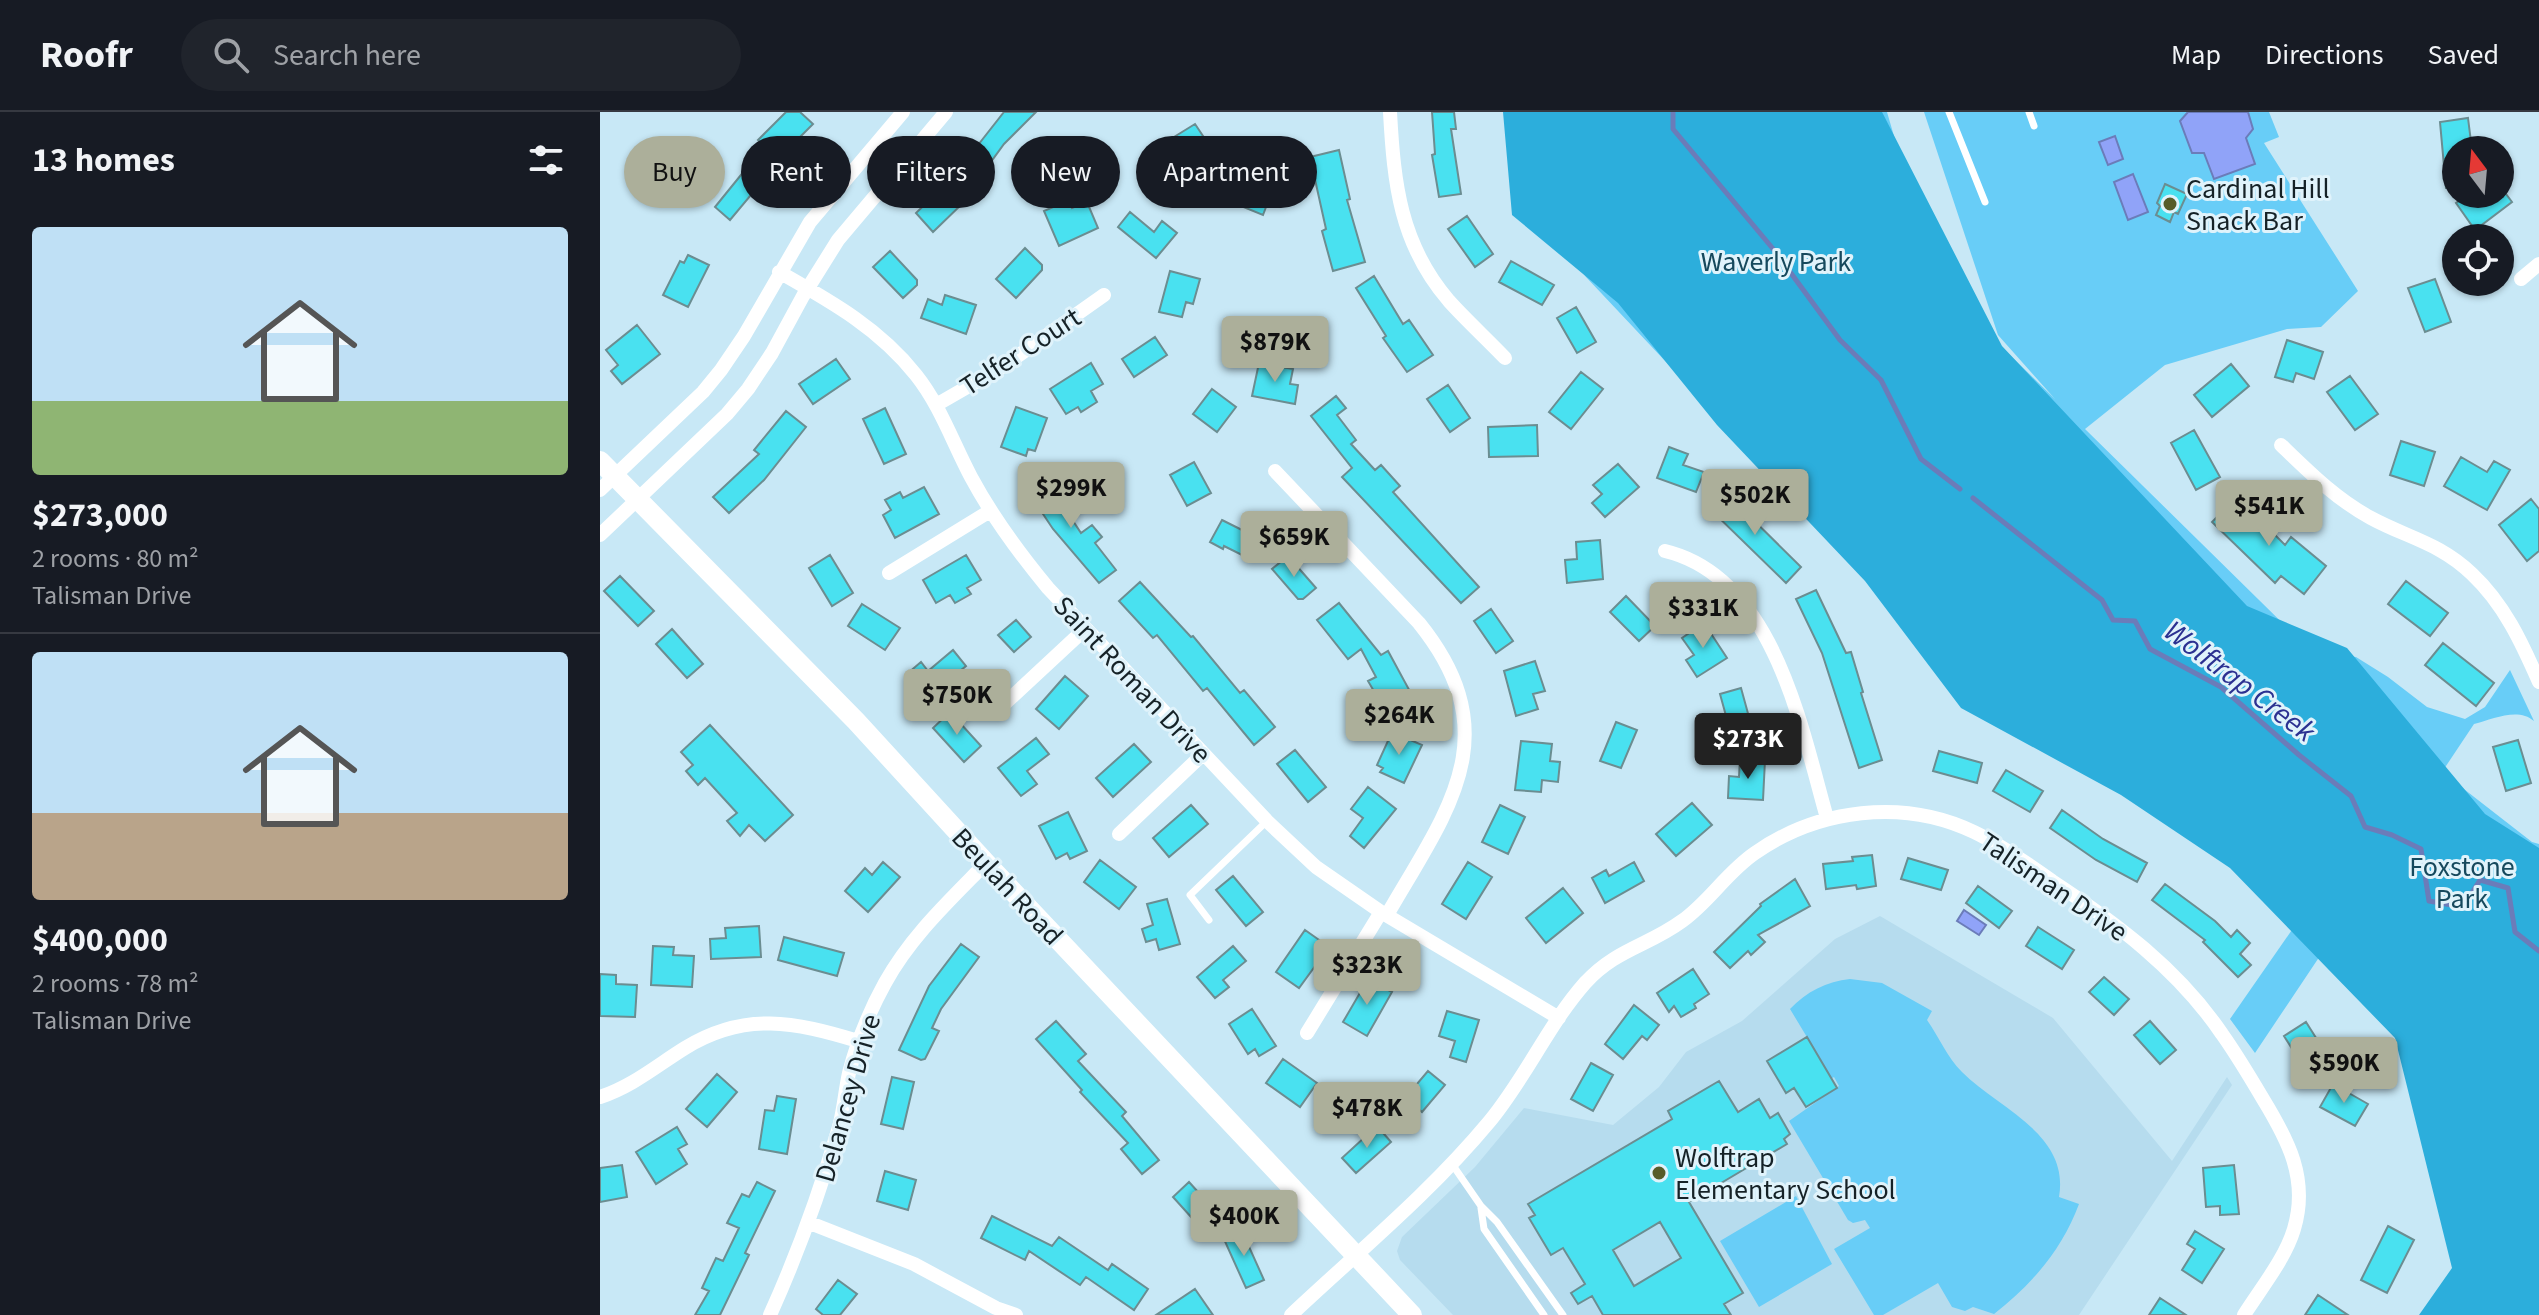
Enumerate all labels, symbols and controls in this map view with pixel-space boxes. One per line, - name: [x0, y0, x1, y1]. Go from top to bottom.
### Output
- search box: [181, 19, 741, 91]
- text: Roofr: [40, 28, 133, 82]
- icon: search: [209, 33, 253, 77]
- text: Search here: [273, 34, 421, 77]
- text: Map: [2171, 35, 2221, 75]
- text: Directions: [2265, 35, 2384, 75]
- text: Saved: [2428, 35, 2499, 75]
- text: 13 homes: [32, 136, 175, 185]
- chip: Buy: [624, 136, 725, 208]
- chip: Rent: [741, 136, 851, 208]
- chip: Filters: [867, 136, 995, 208]
- chip: New: [1011, 136, 1120, 208]
- chip: Apartment: [1136, 136, 1317, 208]
- north arrow: [2442, 136, 2514, 208]
- map controls: [2442, 136, 2514, 296]
- icon: filters: [524, 138, 568, 182]
- place label: Cardinal Hill Snack Bar: [2186, 169, 2330, 241]
- marker: Cardinal Hill Snack Bar: [2161, 195, 2179, 213]
- button: locate: [2442, 224, 2514, 296]
- park label: Waverly Park: [1701, 242, 1851, 282]
- icon: home: [228, 279, 372, 423]
- street label: Telfer Court: [952, 298, 1089, 406]
- pin: $879K: [1219, 316, 1331, 384]
- text: $879K: [1240, 323, 1310, 360]
- pin: $299K: [1015, 462, 1127, 530]
- text: $299K: [1036, 469, 1106, 506]
- pin: $502K: [1699, 469, 1811, 537]
- text: $502K: [1720, 476, 1790, 513]
- pin: $541K: [2213, 480, 2325, 548]
- text: $541K: [2234, 487, 2304, 524]
- text: $273,000: [32, 491, 168, 540]
- pin: $659K: [1238, 511, 1350, 579]
- text: $659K: [1259, 518, 1329, 555]
- text: 2 rooms · 80 m²: [32, 540, 199, 577]
- text: Talisman Drive: [32, 577, 192, 614]
- pin: $331K: [1647, 582, 1759, 650]
- street label: Saint Roman Drive: [1044, 587, 1221, 772]
- text: $331K: [1668, 589, 1738, 626]
- water label: Wolftrap Creek: [2155, 610, 2325, 753]
- pin: $750K: [901, 669, 1013, 737]
- text: $750K: [922, 676, 992, 713]
- pin: $264K: [1343, 689, 1455, 757]
- text: $264K: [1364, 696, 1434, 733]
- icon: home: [228, 704, 372, 848]
- pin: $273K: [1692, 713, 1804, 781]
- text: $273K: [1713, 720, 1783, 757]
- street label: Beulah Road: [942, 819, 1072, 954]
- street label: Talisman Drive: [1971, 822, 2136, 951]
- park label: Foxstone Park: [2409, 847, 2515, 919]
- text: $400,000: [32, 916, 168, 965]
- pin: $323K: [1311, 939, 1423, 1007]
- text: $323K: [1332, 946, 1402, 983]
- text: 2 rooms · 78 m²: [32, 965, 199, 1002]
- text: Talisman Drive: [32, 1002, 192, 1039]
- street label: Delancey Drive: [805, 1009, 891, 1187]
- pin: $590K: [2288, 1037, 2400, 1105]
- text: $590K: [2309, 1044, 2379, 1081]
- pin: $478K: [1311, 1082, 1423, 1150]
- text: $478K: [1332, 1089, 1402, 1126]
- place label: Wolftrap Elementary School: [1675, 1138, 1896, 1210]
- marker: Wolftrap Elementary School: [1650, 1164, 1668, 1182]
- pin: $400K: [1188, 1190, 1300, 1258]
- text: $400K: [1209, 1197, 1279, 1234]

